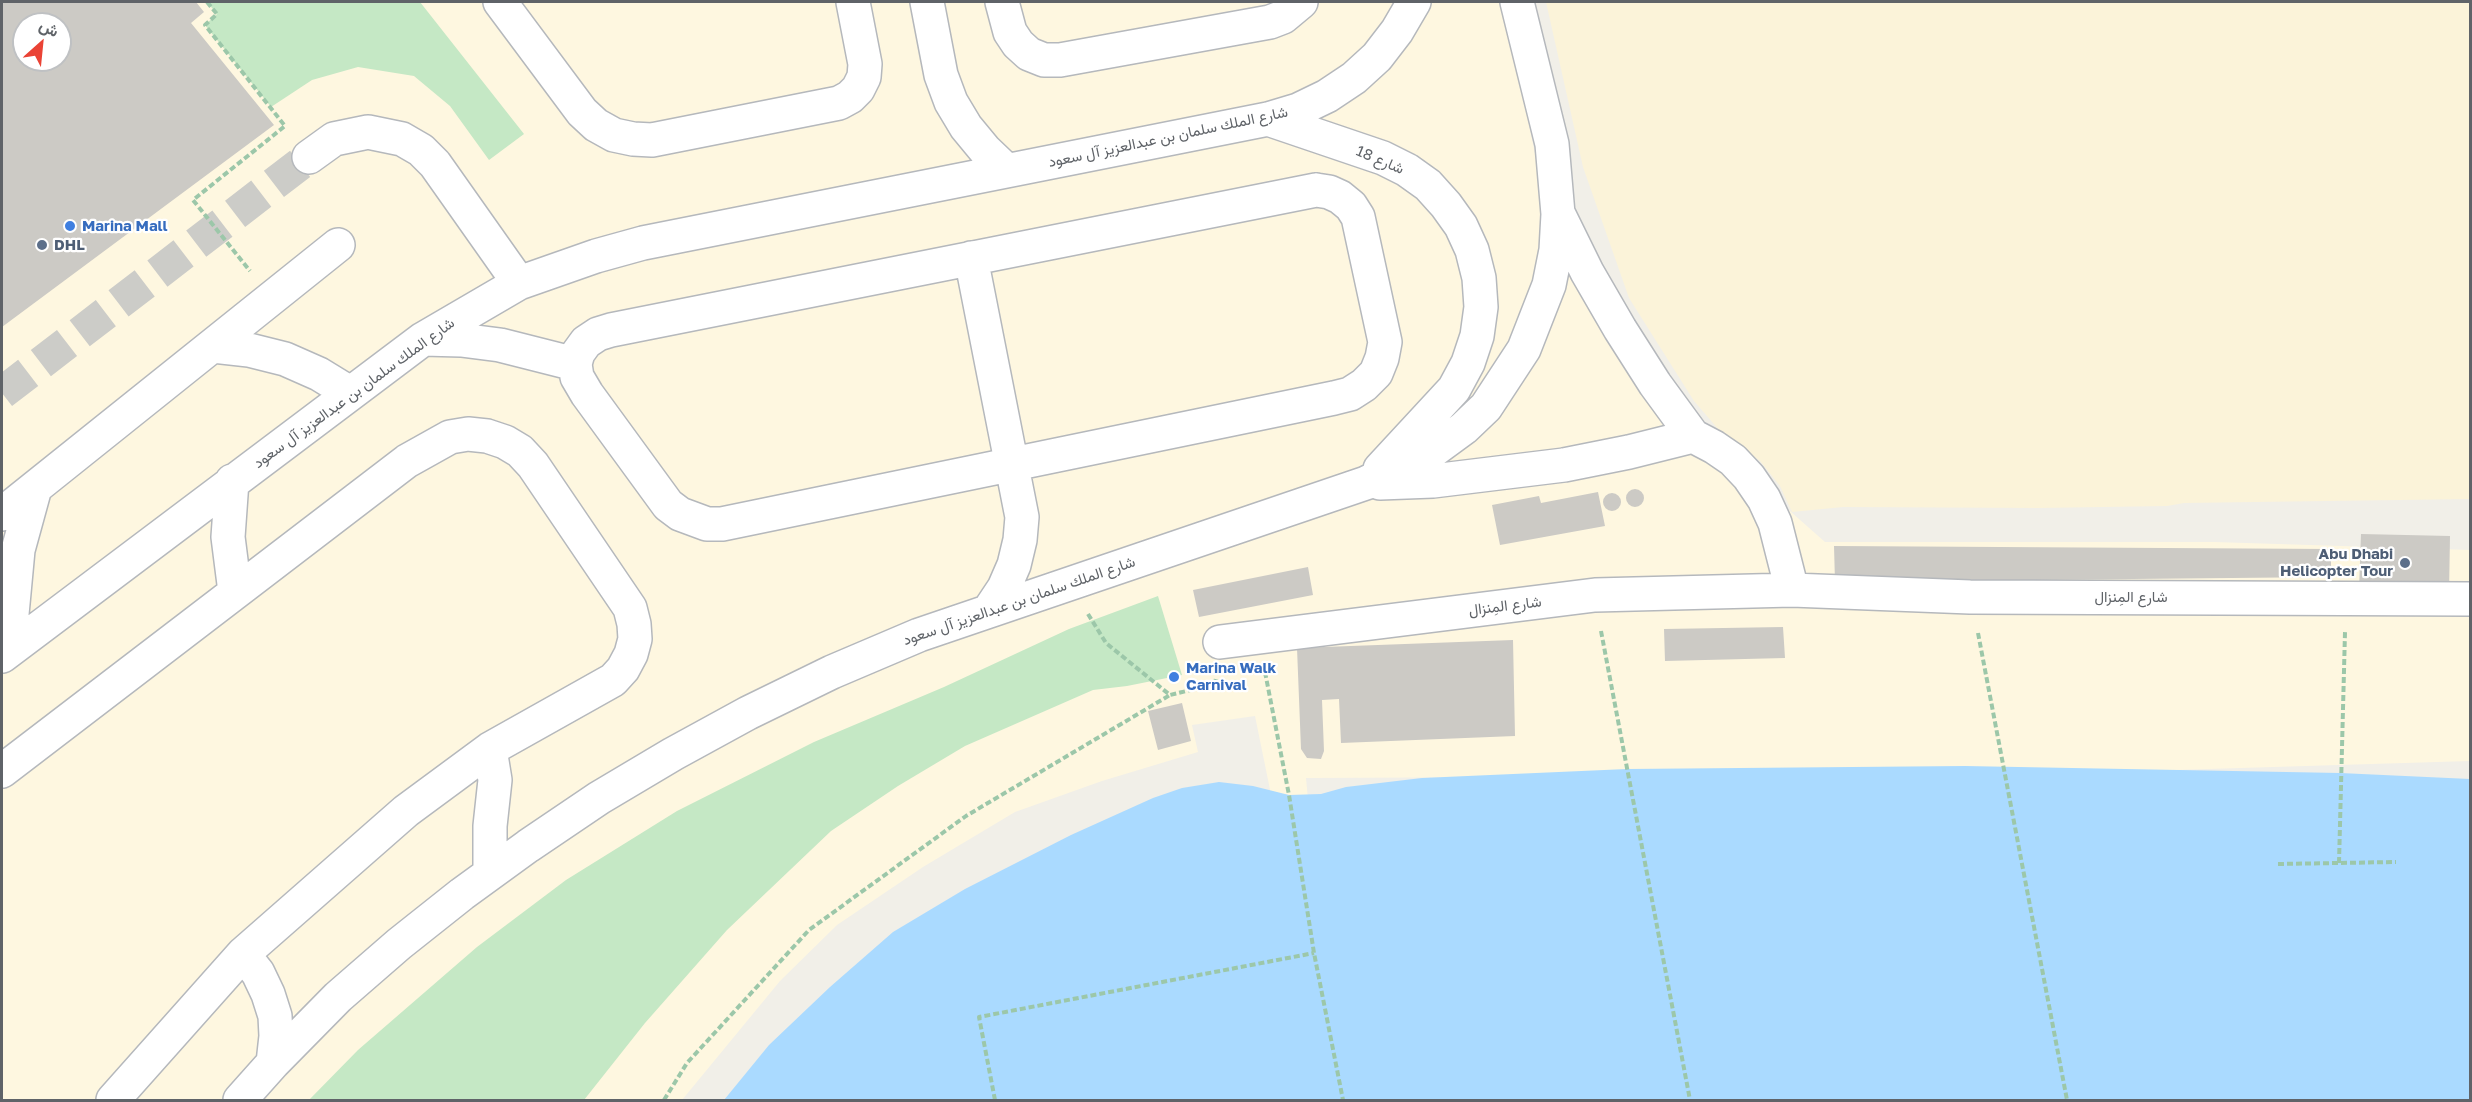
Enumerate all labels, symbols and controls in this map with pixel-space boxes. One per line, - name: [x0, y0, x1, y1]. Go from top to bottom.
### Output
- north arrow: [12, 12, 72, 72]
- text: ش: [36, 14, 62, 41]
- street label: شارع الملك سلمان بن عبدالعزيز آل سعود: [1047, 103, 1289, 171]
- street label: شارع 18: [1353, 142, 1407, 178]
- place label: Marina Mall: [82, 217, 168, 235]
- marker: Marina Mall: [63, 219, 77, 233]
- place label: DHL: [54, 236, 85, 254]
- marker: DHL: [35, 238, 49, 252]
- street label: شارع الملك سلمان بن عبدالعزيز آل سعود: [250, 314, 458, 472]
- place label: Abu Dhabi Helicopter Tour: [2280, 545, 2393, 580]
- street label: شارع الملك سلمان بن عبدالعزيز آل سعود: [900, 553, 1138, 649]
- marker: Abu Dhabi Helicopter Tour: [2398, 556, 2412, 570]
- street label: شارع المِنزال: [2094, 588, 2168, 606]
- street label: شارع المِنزال: [1468, 593, 1542, 619]
- place label: Marina Walk Carnival: [1186, 659, 1276, 694]
- marker: Marina Walk Carnival: [1167, 670, 1181, 684]

